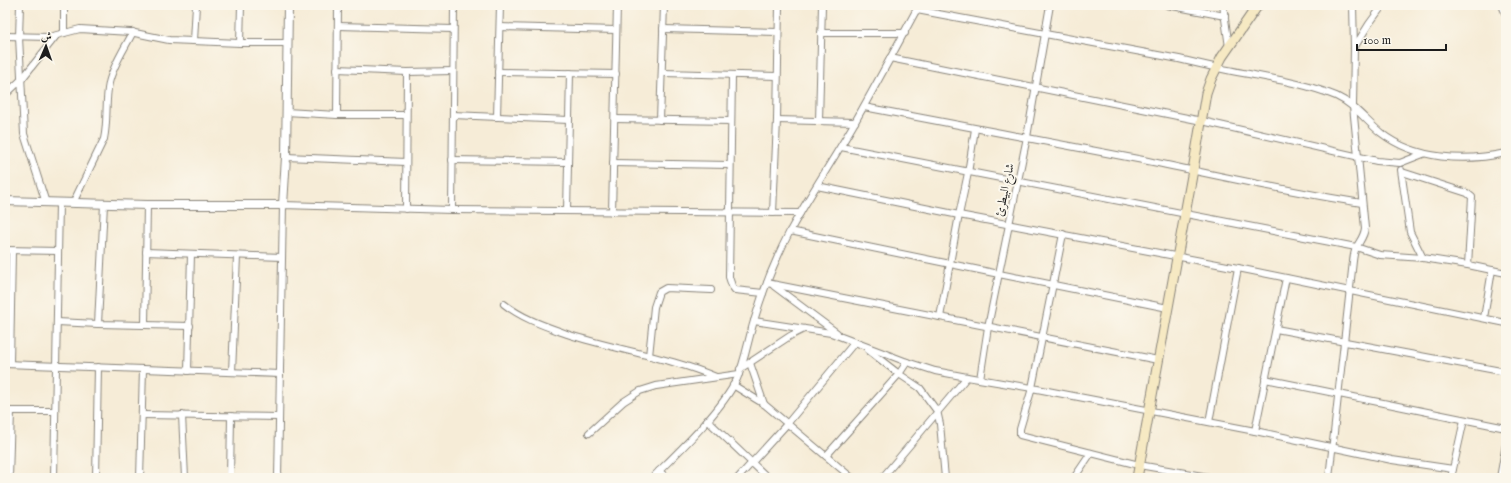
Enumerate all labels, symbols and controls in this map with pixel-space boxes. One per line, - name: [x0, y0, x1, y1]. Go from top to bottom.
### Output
- north arrow: [26, 26, 66, 66]
- scale bar: [1357, 26, 1446, 52]
- text: ش: [41, 30, 52, 44]
- text: 100 m: [1363, 33, 1391, 48]
- street label: شارع البيطرئ: [992, 162, 1021, 219]

